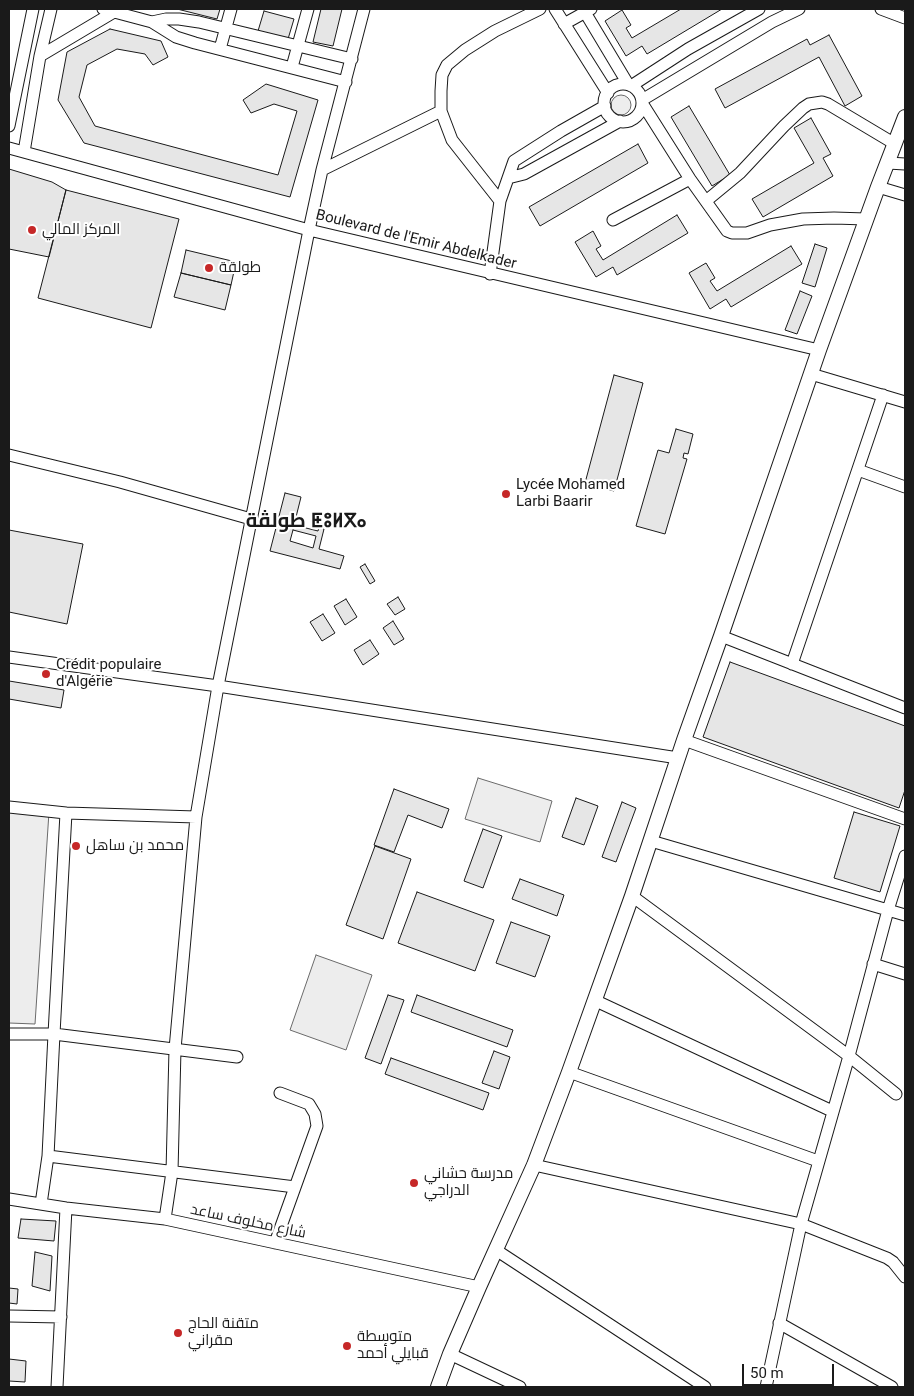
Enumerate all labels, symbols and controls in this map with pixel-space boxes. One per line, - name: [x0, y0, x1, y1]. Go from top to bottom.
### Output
- street label: Boulevard de l'Emir Abdelkader: [314, 206, 518, 274]
- place label: المركز المالي: [42, 221, 120, 239]
- marker: المركز المالي: [26, 224, 38, 236]
- place label: طولقة: [219, 259, 261, 277]
- marker: طولقة: [203, 262, 215, 274]
- place label: Lycée Mohamed Larbi Baarir: [516, 476, 625, 511]
- marker: Lycée Mohamed Larbi Baarir: [500, 488, 512, 500]
- district label: طولڤة ⵟⵓⵍⴳⴰ: [246, 510, 366, 534]
- place label: Crédit populaire d'Algérie: [56, 656, 161, 691]
- marker: Crédit populaire d'Algérie: [40, 668, 52, 680]
- place label: محمد بن ساهل: [86, 837, 184, 855]
- marker: محمد بن ساهل: [70, 840, 82, 852]
- place label: مدرسة حشاني الدراجي: [424, 1165, 513, 1200]
- marker: مدرسة حشاني الدراجي: [408, 1177, 420, 1189]
- street label: شارع مخلوف ساعد: [189, 1201, 307, 1243]
- place label: متقنة الحاج مقراني: [188, 1315, 259, 1350]
- marker: متقنة الحاج مقراني: [172, 1327, 184, 1339]
- place label: متوسطة قبايلي أحمد: [357, 1328, 429, 1363]
- marker: متوسطة قبايلي أحمد: [341, 1340, 353, 1352]
- scale bar: [744, 1354, 836, 1386]
- text: 50 m: [750, 1364, 784, 1382]

